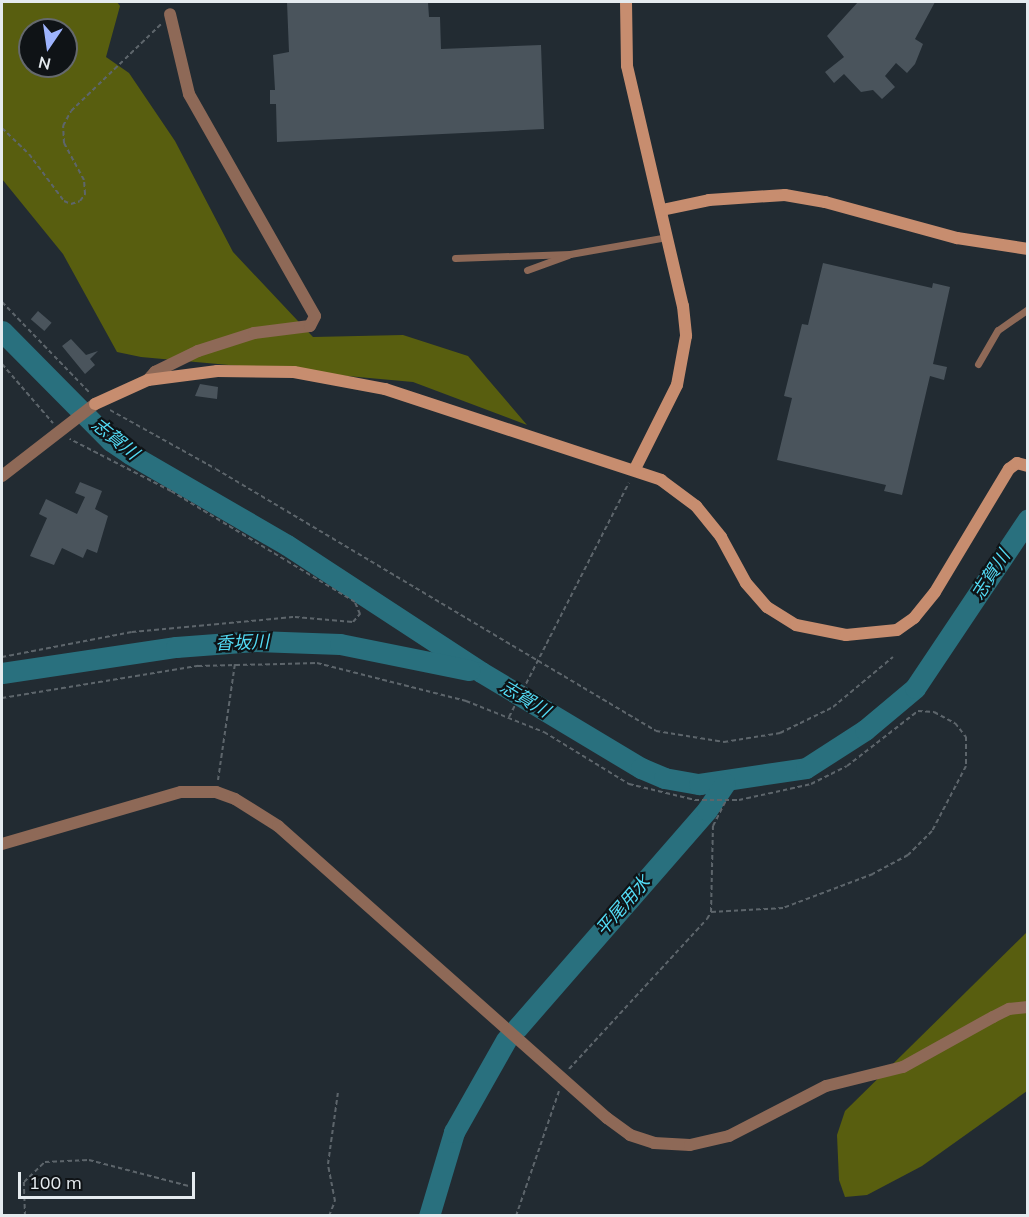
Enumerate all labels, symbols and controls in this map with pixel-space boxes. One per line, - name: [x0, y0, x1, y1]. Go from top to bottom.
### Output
- north arrow: [18, 18, 78, 78]
- text: N: [36, 52, 53, 75]
- water label: 志賀川: [87, 414, 143, 464]
- water label: 志賀川: [967, 546, 1015, 604]
- water label: 香坂川: [215, 631, 269, 655]
- water label: 志賀川: [496, 676, 554, 722]
- water label: 平尾用水: [591, 872, 655, 940]
- scale bar: [21, 1160, 198, 1198]
- text: 100 m: [29, 1171, 82, 1194]

